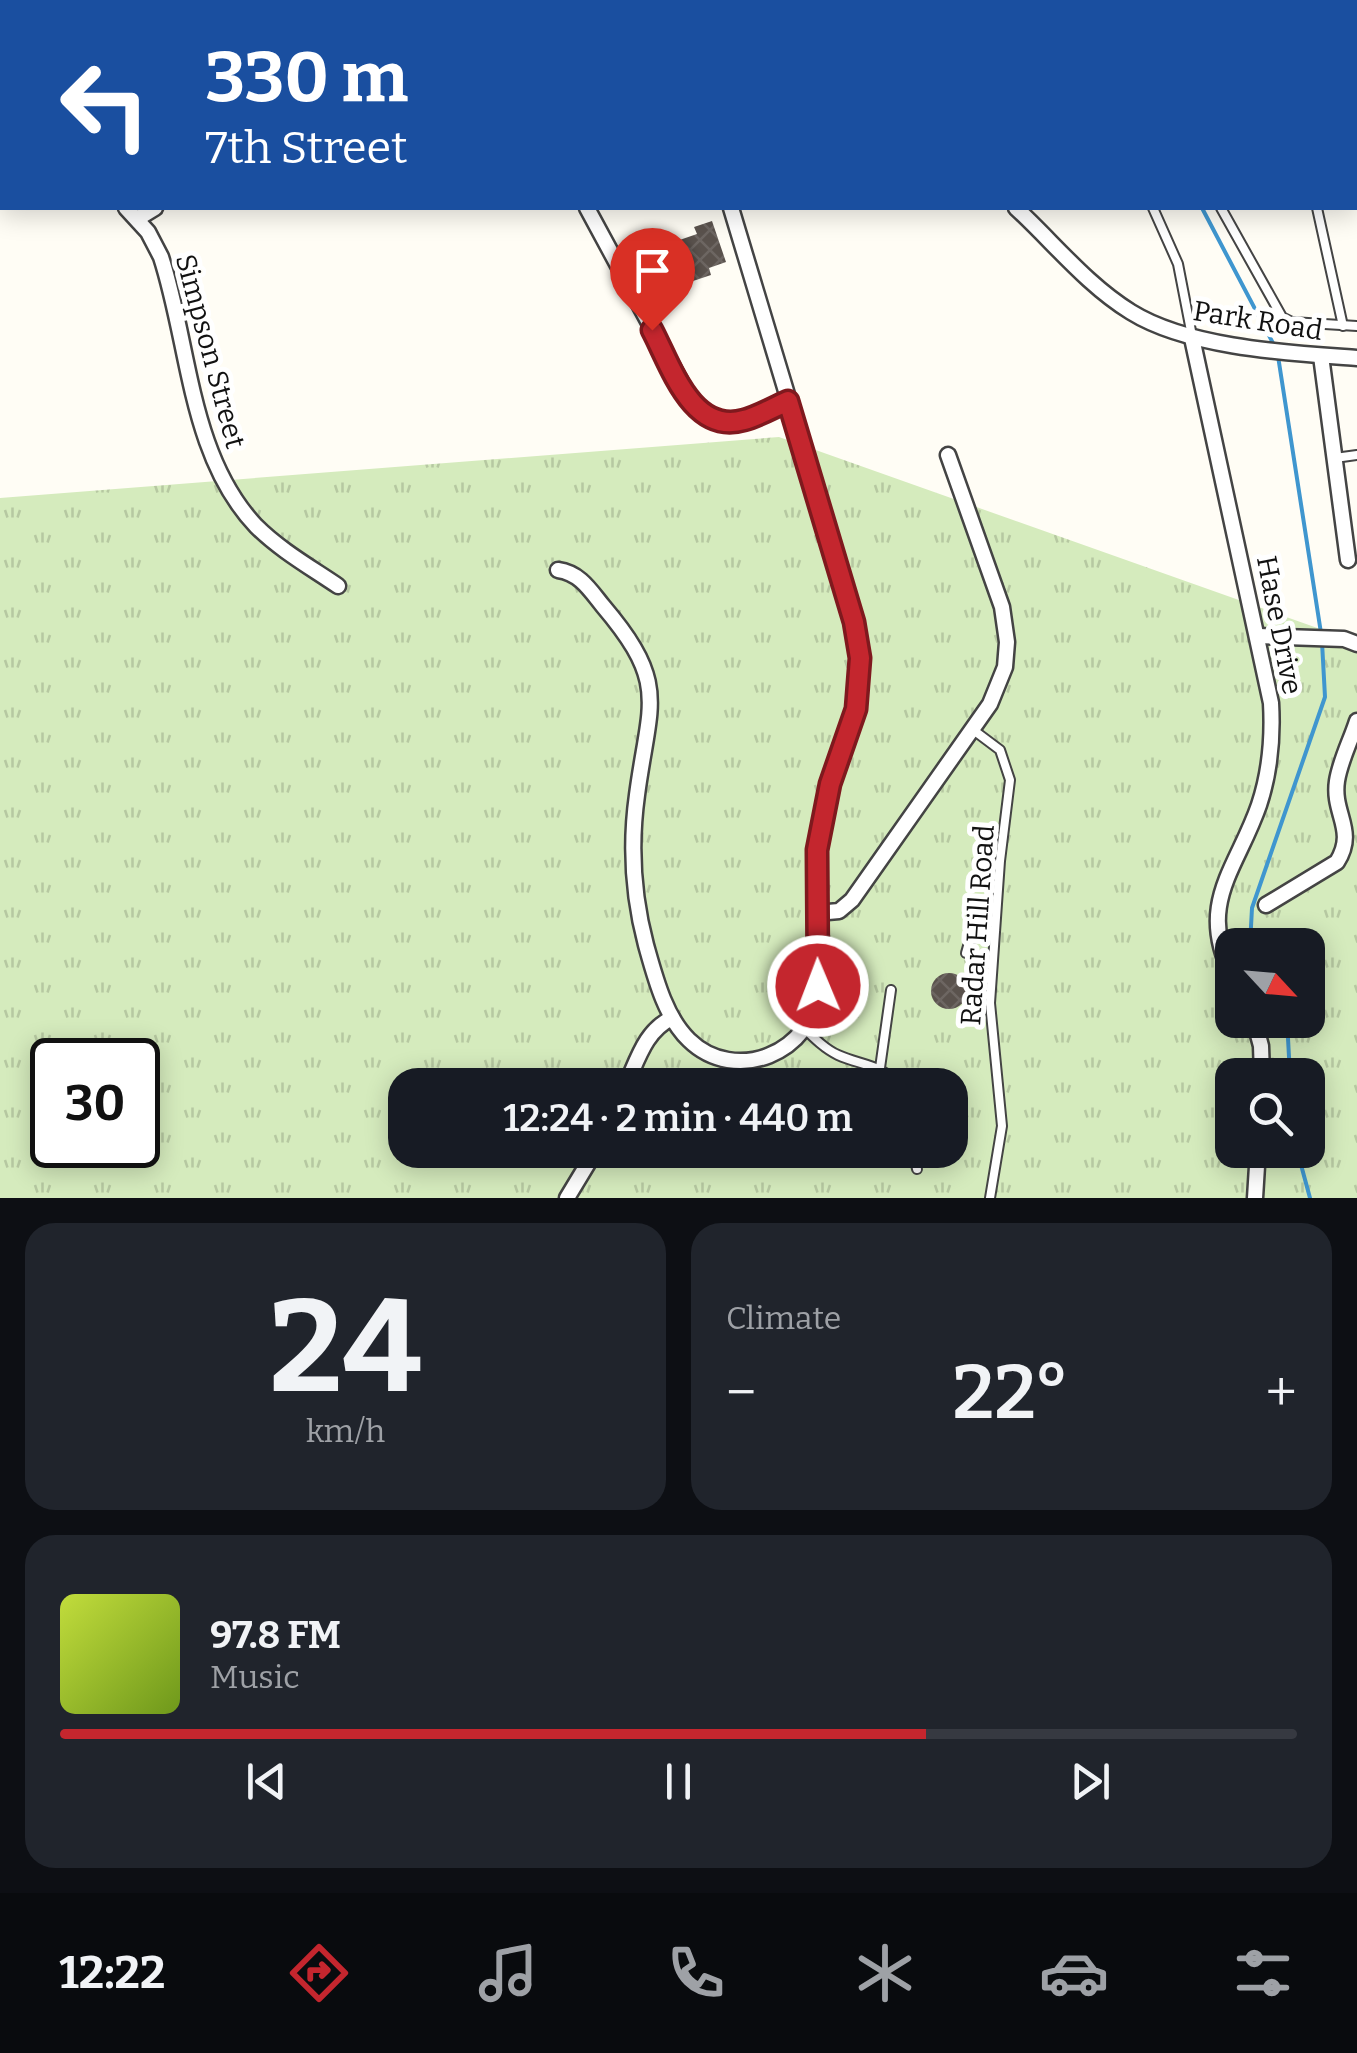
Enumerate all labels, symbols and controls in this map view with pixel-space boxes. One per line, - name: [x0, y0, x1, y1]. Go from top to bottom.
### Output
- text: 330 m: [205, 36, 408, 120]
- icon: left: [40, 40, 170, 170]
- text: 7th Street: [205, 121, 407, 175]
- pin: [610, 228, 695, 331]
- icon: arrive: [625, 243, 680, 298]
- street label: Simpson Street: [169, 250, 252, 452]
- street label: Park Road: [1191, 294, 1325, 347]
- street label: Hase Drive: [1250, 553, 1309, 697]
- street label: Radar Hill Road: [954, 824, 1001, 1026]
- north arrow: [1215, 928, 1325, 1038]
- map controls: [1215, 928, 1325, 1168]
- position arrow: [766, 934, 870, 1038]
- speed limit sign: 30: [30, 1038, 160, 1168]
- button: search: [1215, 1058, 1325, 1168]
- text: 12:24 · 2 min · 440 m: [503, 1095, 853, 1141]
- text: 24: [269, 1269, 422, 1425]
- text: Climate: [726, 1299, 841, 1337]
- text: 22°: [953, 1348, 1069, 1438]
- text: −: [726, 1360, 756, 1426]
- text: +: [1266, 1360, 1297, 1426]
- text: km/h: [306, 1412, 385, 1450]
- text: 97.8 FM: [210, 1612, 341, 1658]
- text: Music: [210, 1658, 300, 1696]
- icon: previous: [239, 1754, 294, 1809]
- icon: pause: [651, 1754, 706, 1809]
- icon: next: [1063, 1754, 1118, 1809]
- icon: directions: [284, 1938, 354, 2008]
- icon: music: [473, 1938, 543, 2008]
- icon: phone: [661, 1938, 731, 2008]
- icon: climate: [850, 1938, 920, 2008]
- icon: car: [1039, 1938, 1109, 2008]
- icon: filters: [1228, 1938, 1298, 2008]
- text: 12:22: [59, 1946, 165, 2000]

